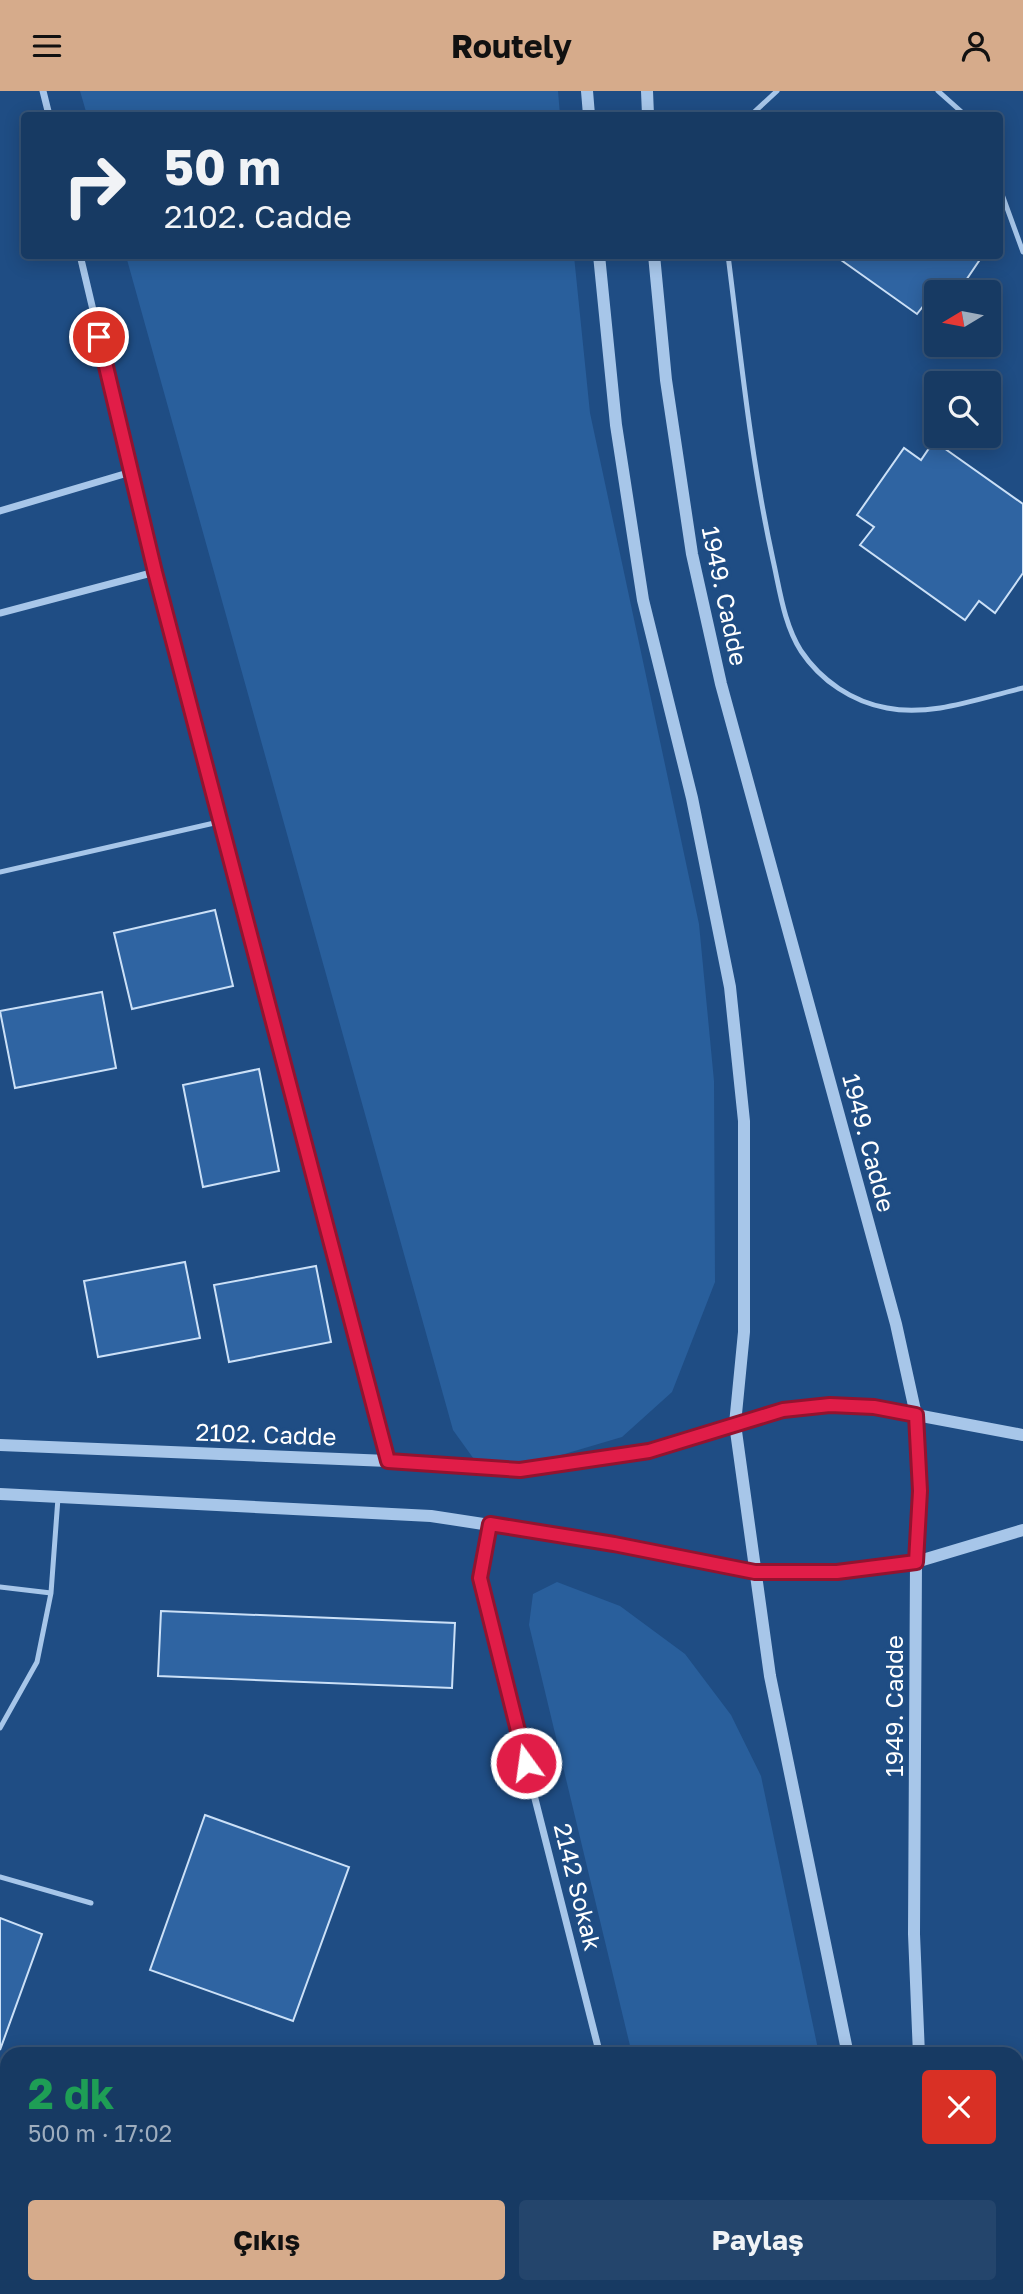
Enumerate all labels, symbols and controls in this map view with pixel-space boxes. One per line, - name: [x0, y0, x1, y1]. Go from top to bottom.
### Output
- icon: menu: [28, 27, 66, 65]
- text: Routely: [451, 27, 572, 65]
- icon: person: [957, 27, 995, 65]
- text: 50 m: [164, 137, 281, 196]
- icon: right: [49, 140, 140, 231]
- text: 2102. Cadde: [164, 197, 352, 235]
- north arrow: [924, 280, 1001, 357]
- map controls: [924, 280, 1001, 448]
- pin: [69, 307, 129, 367]
- icon: arrive: [80, 318, 118, 356]
- button: search: [924, 371, 1001, 448]
- street label: 1949. Cadde: [697, 523, 754, 668]
- street label: 1949. Cadde: [837, 1070, 902, 1215]
- street label: 2102. Cadde: [195, 1417, 337, 1450]
- street label: 1949. Cadde: [879, 1635, 908, 1777]
- position arrow: [489, 1726, 563, 1800]
- street label: 2142 Sokak: [549, 1820, 608, 1953]
- text: 2 dk: [28, 2068, 114, 2118]
- button: close: [922, 2070, 996, 2144]
- text: 500 m · 17:02: [28, 2119, 172, 2147]
- button: Çıkış: [28, 2200, 505, 2280]
- button: Paylaş: [519, 2200, 996, 2280]

